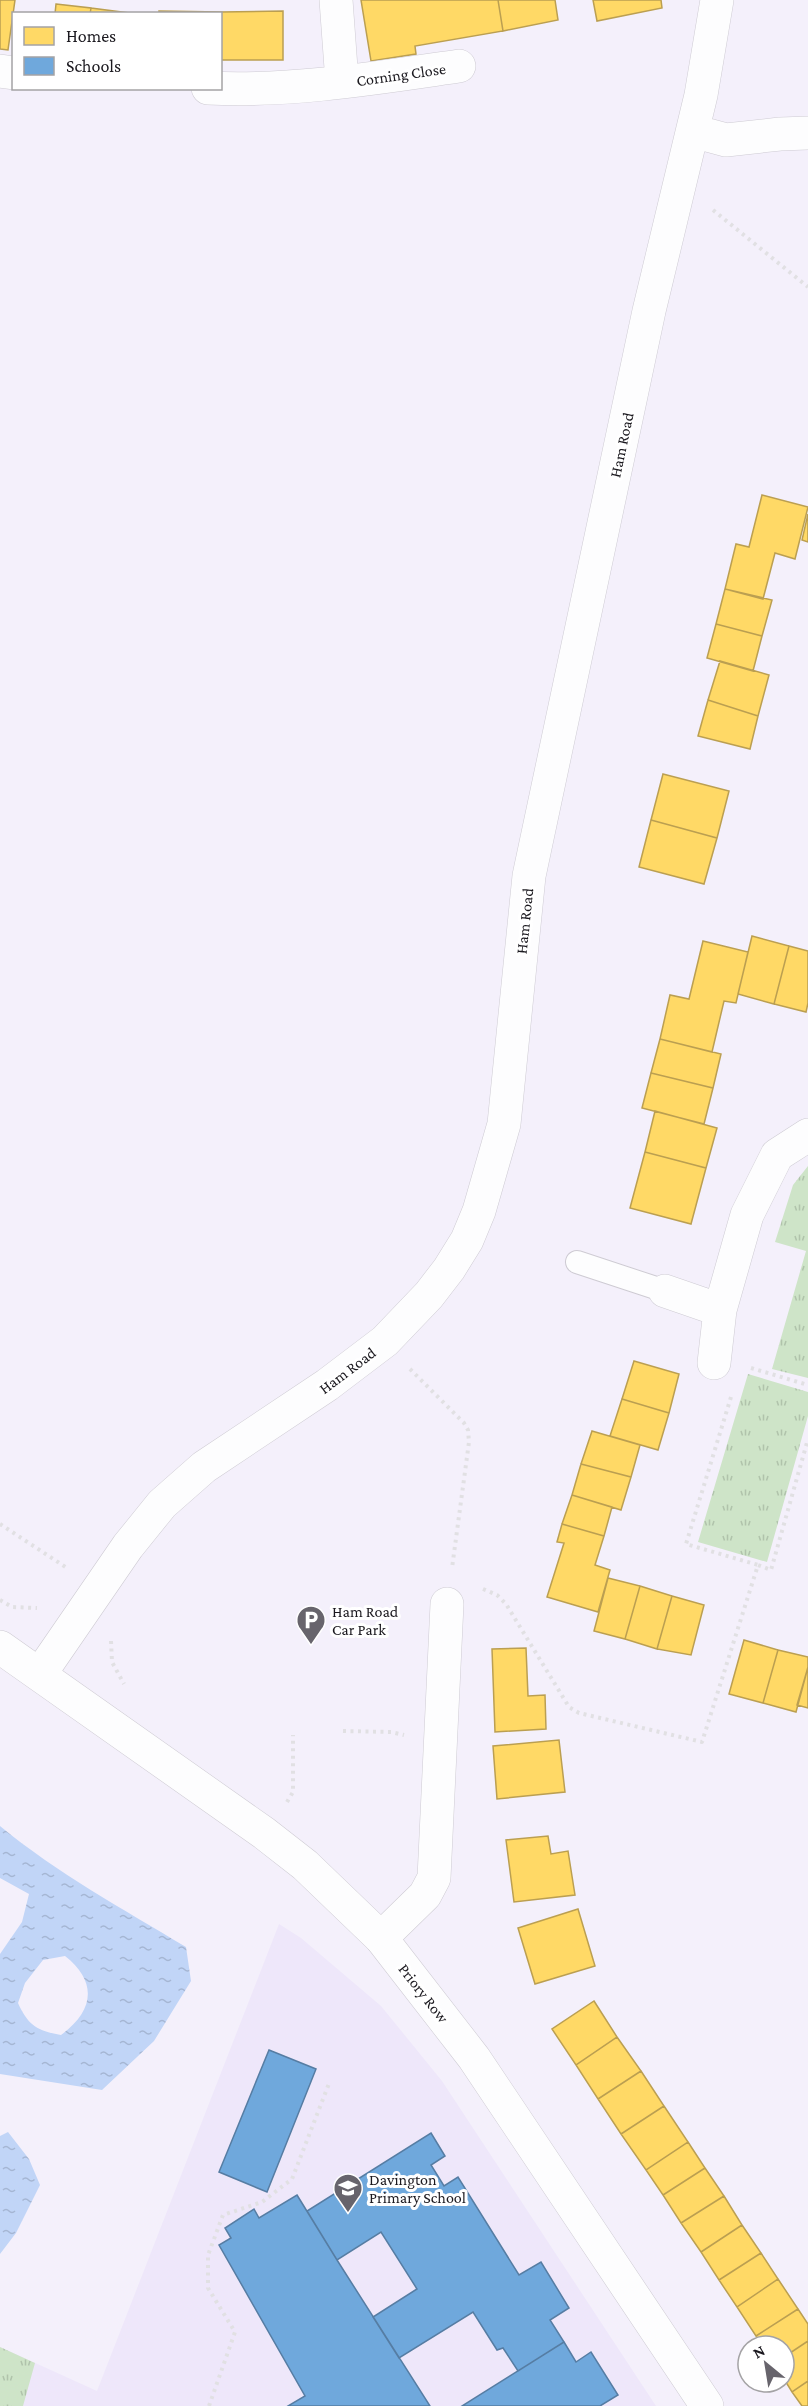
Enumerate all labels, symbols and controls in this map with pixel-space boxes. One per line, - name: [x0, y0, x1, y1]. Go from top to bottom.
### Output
- legend: [12, 12, 222, 90]
- text: Homes: [66, 26, 116, 46]
- text: Schools: [66, 56, 121, 76]
- street label: Corning Close: [355, 60, 447, 90]
- street label: Ham Road: [606, 410, 637, 479]
- street label: Ham Road: [513, 887, 536, 955]
- street label: Ham Road: [316, 1343, 379, 1397]
- place label: Ham Road Car Park: [332, 1603, 399, 1638]
- parking icon: Ham Road Car Park: [295, 1604, 327, 1646]
- street label: Priory Row: [394, 1960, 452, 2027]
- place label: Davington Primary School: [369, 2171, 466, 2207]
- school or university icon: Davington Primary School: [332, 2172, 364, 2214]
- north arrow: [736, 2334, 796, 2394]
- text: N: [750, 2341, 768, 2362]

